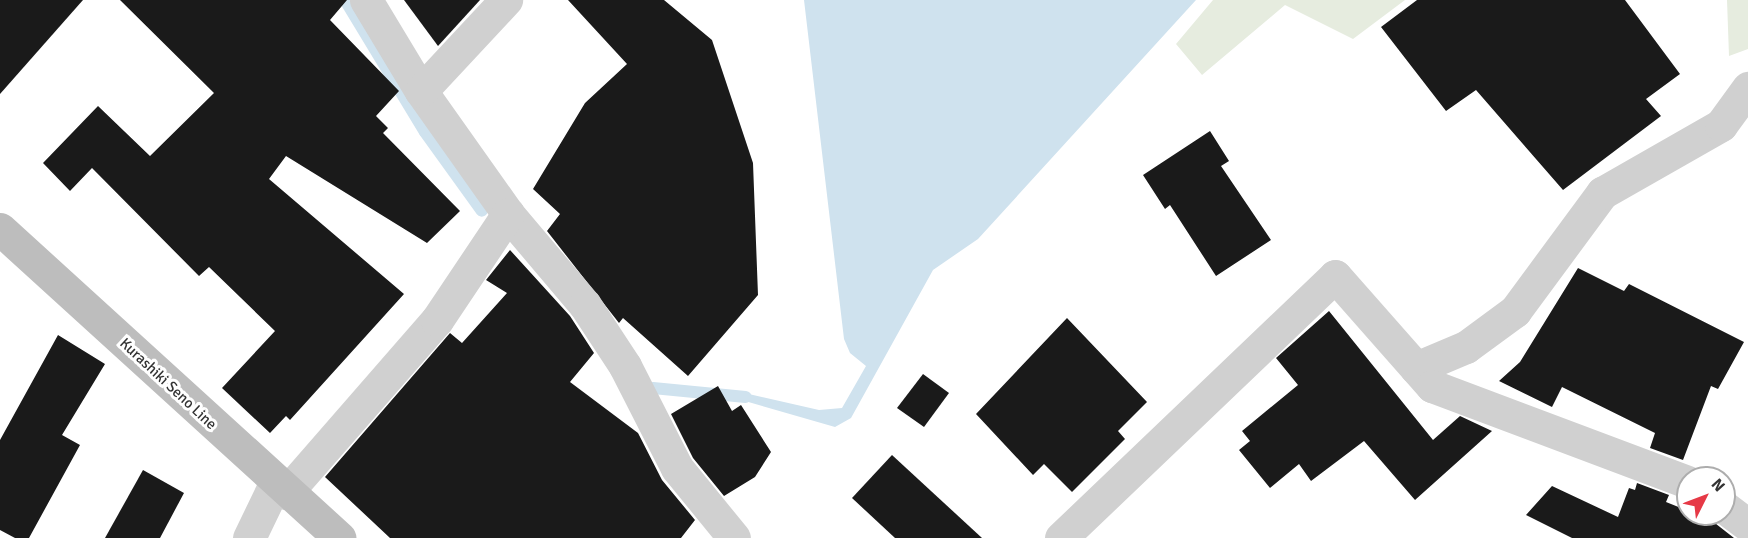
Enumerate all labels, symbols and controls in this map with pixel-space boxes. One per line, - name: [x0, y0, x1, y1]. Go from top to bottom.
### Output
- street label: Kurashiki Seno Line: [116, 334, 220, 434]
- north arrow: [1676, 466, 1736, 526]
- text: N: [1707, 474, 1729, 496]

